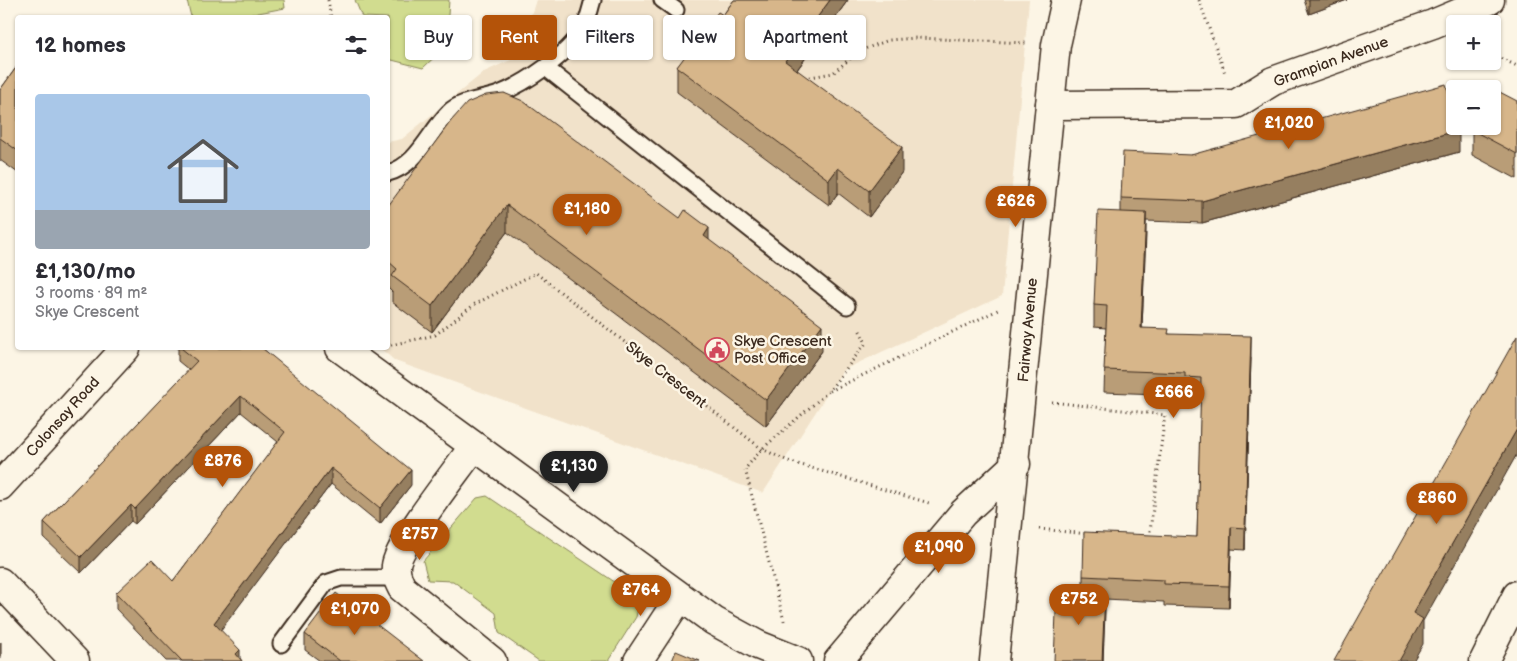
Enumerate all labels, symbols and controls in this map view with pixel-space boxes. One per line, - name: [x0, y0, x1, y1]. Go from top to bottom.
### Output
- chip: Buy: [405, 15, 472, 60]
- chip: Rent: [482, 15, 557, 60]
- chip: Filters: [567, 15, 653, 60]
- chip: New: [663, 15, 735, 60]
- chip: Apartment: [745, 15, 866, 60]
- map controls: [1446, 15, 1501, 135]
- button: +: [1446, 15, 1501, 70]
- icon: filters: [342, 31, 370, 59]
- street label: Grampian Avenue: [1271, 32, 1391, 92]
- text: 12 homes: [35, 33, 126, 58]
- button: −: [1446, 80, 1501, 135]
- pin: £1,020: [1248, 108, 1330, 150]
- text: £1,020: [1264, 114, 1314, 133]
- icon: home: [158, 126, 248, 216]
- pin: £626: [986, 186, 1046, 228]
- text: £626: [997, 192, 1035, 211]
- pin: £1,180: [546, 194, 628, 236]
- text: £1,180: [564, 200, 610, 219]
- text: £1,130/mo: [35, 259, 135, 284]
- street label: Fairway Avenue: [1014, 277, 1042, 383]
- text: 3 rooms · 89 m²: [35, 284, 147, 303]
- text: Skye Crescent: [35, 303, 139, 322]
- place label: Skye Crescent Post Office: [734, 332, 832, 368]
- street label: Skye Crescent: [622, 337, 711, 413]
- public building icon: Skye Crescent Post Office: [704, 337, 730, 363]
- street label: Colonsay Road: [22, 373, 104, 461]
- pin: £666: [1144, 376, 1204, 419]
- text: £666: [1154, 383, 1194, 402]
- pin: £876: [193, 446, 253, 488]
- pin: £1,130: [533, 450, 615, 493]
- text: £876: [204, 452, 242, 471]
- text: £1,130: [551, 457, 597, 476]
- pin: £860: [1407, 482, 1467, 525]
- text: £860: [1417, 489, 1457, 508]
- pin: £757: [390, 518, 450, 561]
- text: £757: [402, 525, 438, 544]
- pin: £1,090: [898, 532, 980, 574]
- text: £1,090: [914, 538, 964, 557]
- pin: £764: [611, 574, 671, 617]
- text: £764: [622, 581, 660, 600]
- pin: £752: [1049, 584, 1109, 626]
- text: £752: [1060, 590, 1098, 609]
- pin: £1,070: [314, 594, 396, 636]
- text: £1,070: [330, 600, 380, 619]

